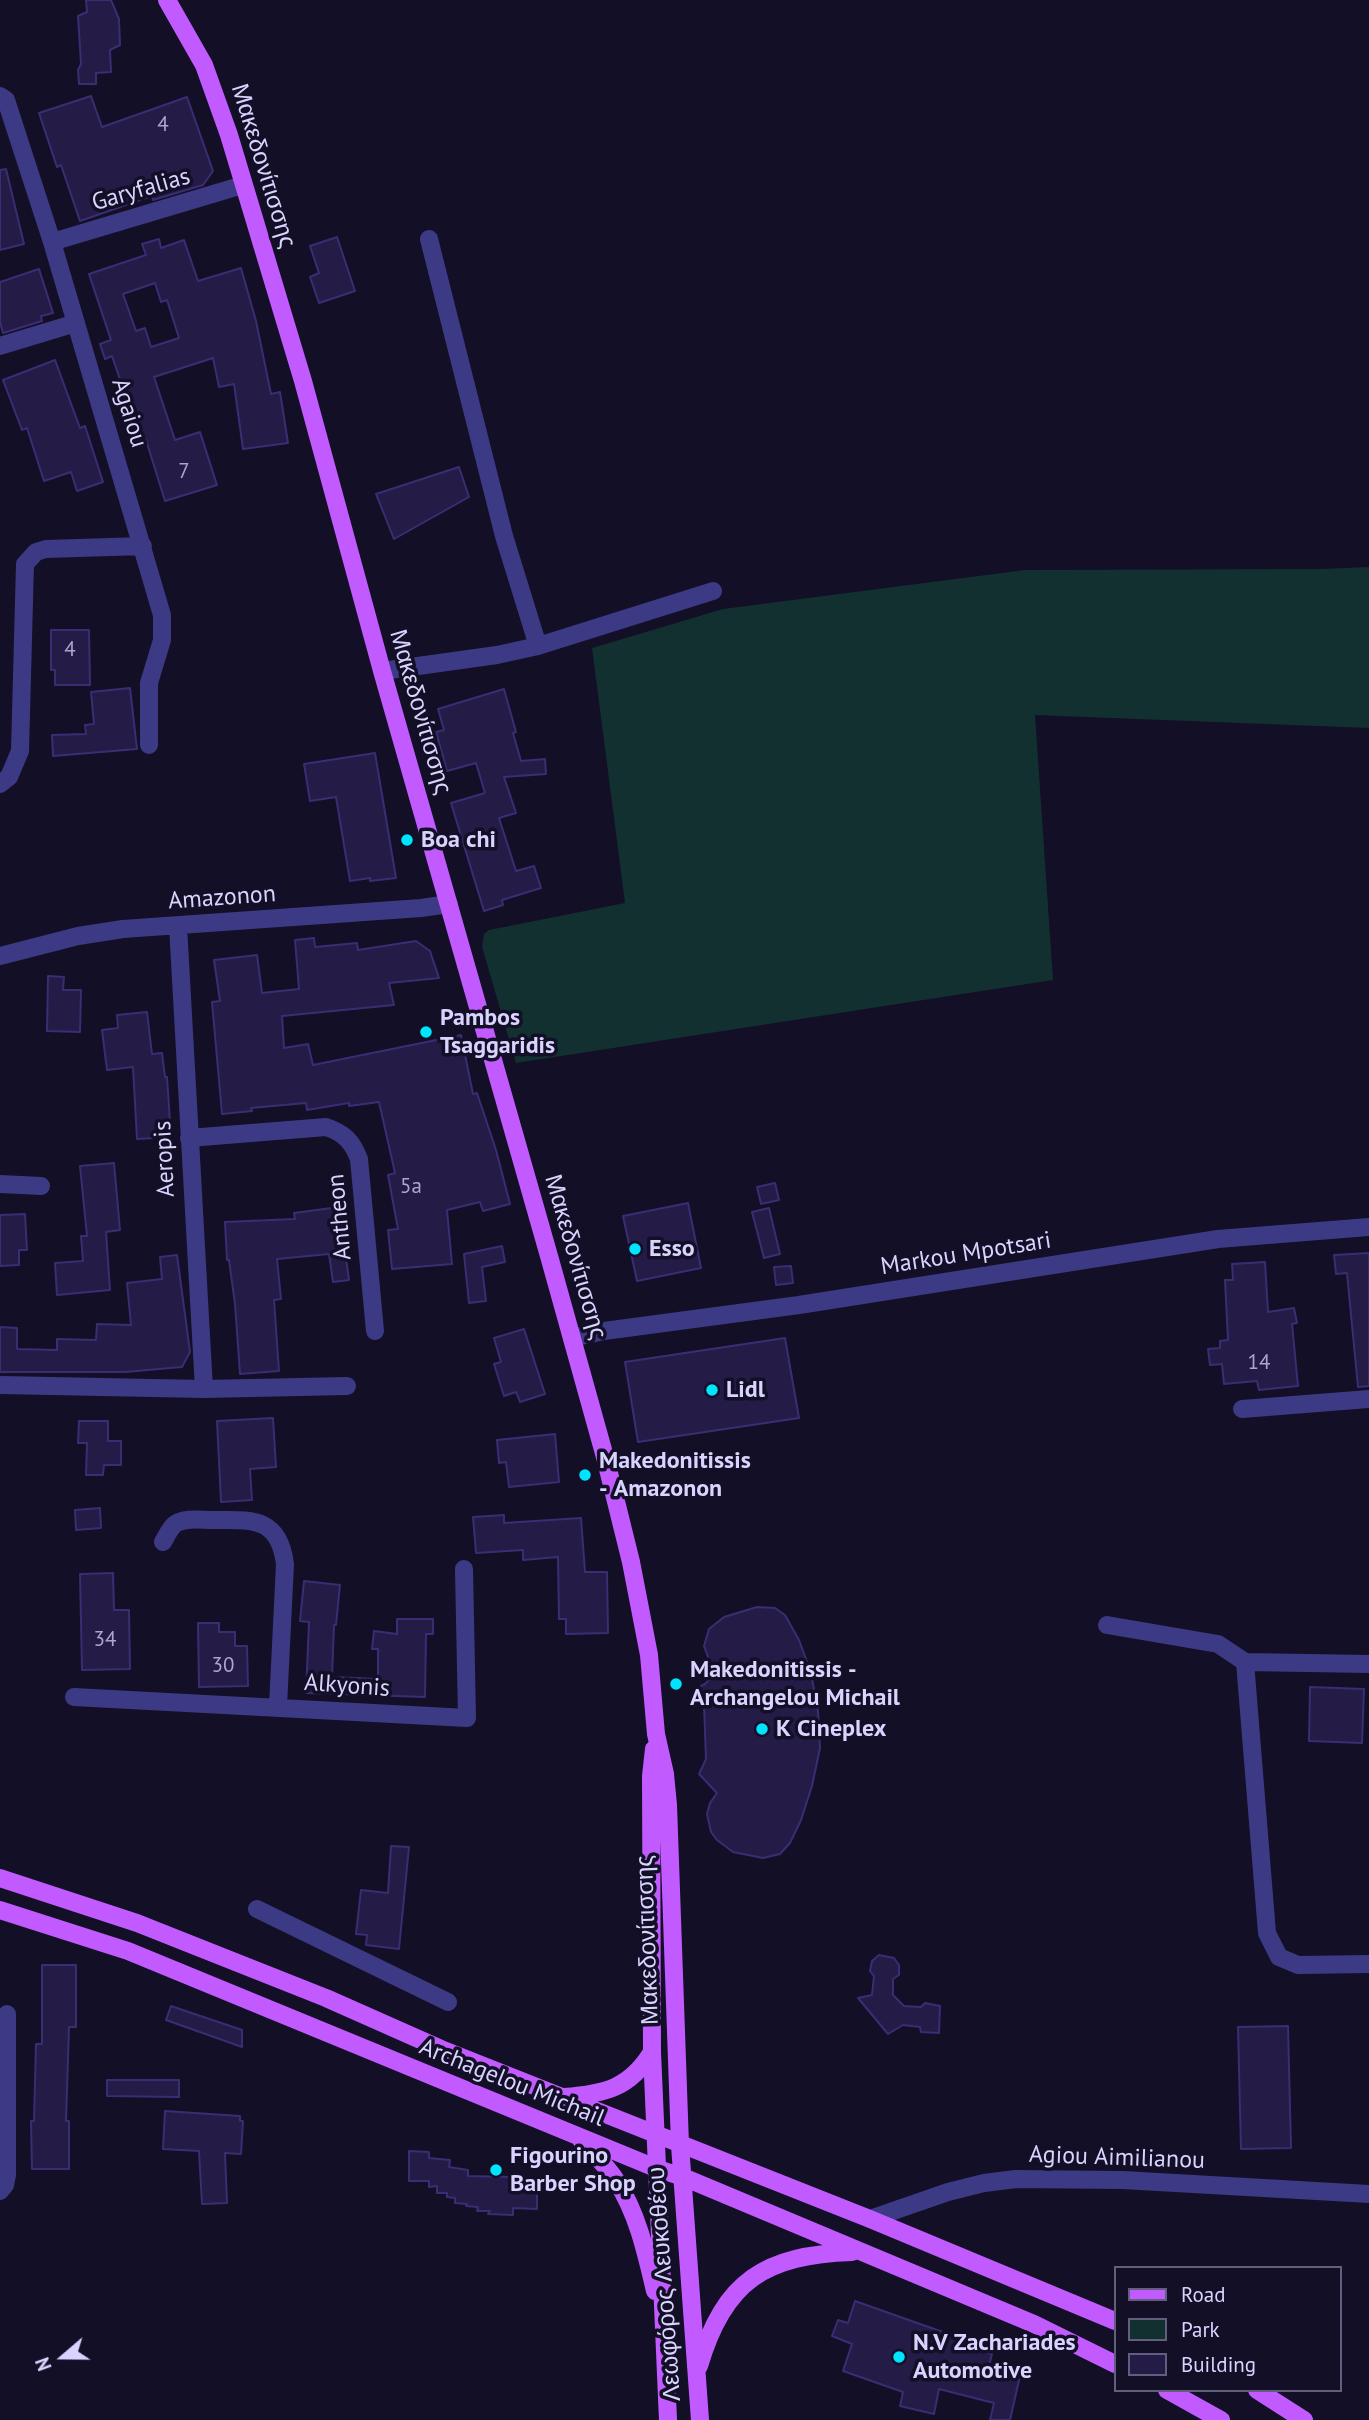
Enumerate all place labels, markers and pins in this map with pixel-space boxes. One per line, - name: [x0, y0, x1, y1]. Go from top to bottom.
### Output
- place label: Boa chi: [421, 826, 496, 854]
- marker: Boa chi: [399, 832, 415, 848]
- place label: Pambos Tsaggaridis: [440, 1004, 555, 1060]
- marker: Pambos Tsaggaridis: [418, 1024, 434, 1040]
- place label: Esso: [649, 1235, 695, 1263]
- marker: Esso: [627, 1241, 643, 1257]
- place label: Lidl: [726, 1376, 765, 1404]
- marker: Lidl: [704, 1382, 720, 1398]
- place label: Makedonitissis - Amazonon: [599, 1447, 751, 1503]
- marker: Makedonitissis - Amazonon: [577, 1467, 593, 1483]
- place label: Makedonitissis - Archangelou Michail: [690, 1656, 900, 1712]
- marker: Makedonitissis - Archangelou Michail: [668, 1676, 684, 1692]
- place label: K Cineplex: [776, 1715, 886, 1743]
- marker: K Cineplex: [754, 1721, 770, 1737]
- place label: Figourino Barber Shop: [510, 2142, 636, 2198]
- marker: Figourino Barber Shop: [488, 2162, 504, 2178]
- place label: N.V Zachariades Automotive: [913, 2329, 1076, 2385]
- marker: N.V Zachariades Automotive: [891, 2349, 907, 2365]

